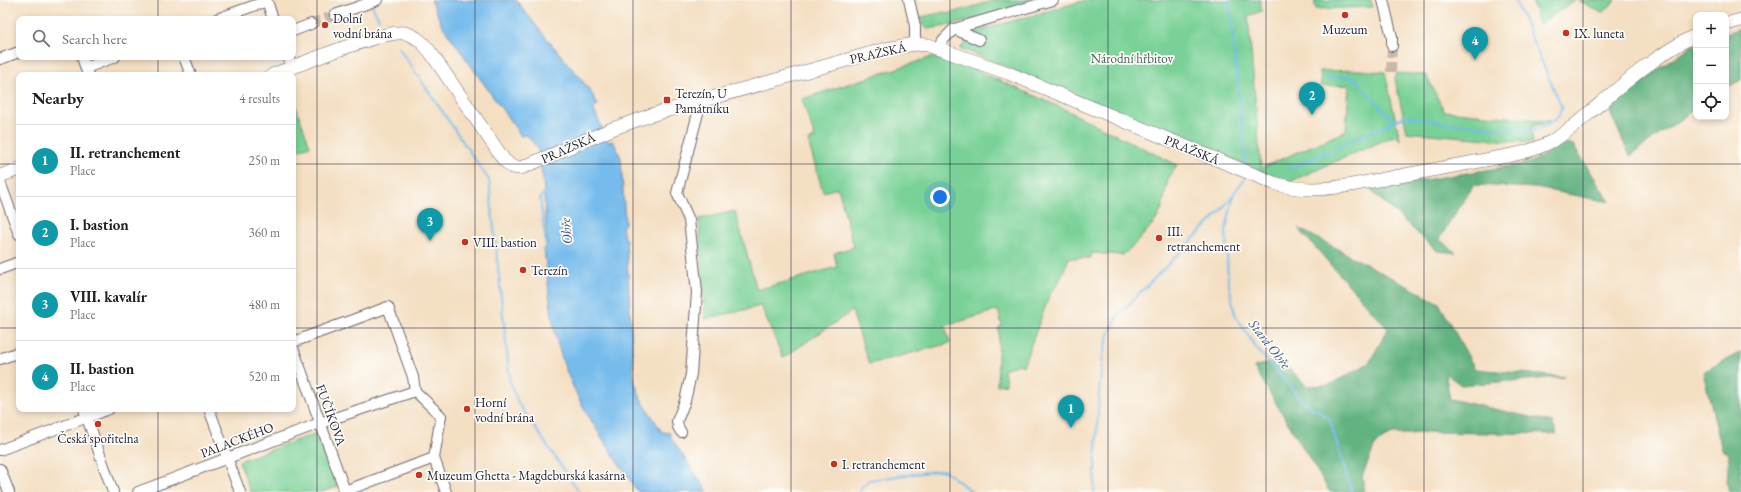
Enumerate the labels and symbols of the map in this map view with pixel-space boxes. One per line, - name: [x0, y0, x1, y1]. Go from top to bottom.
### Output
- place label: Dolní vodní brána: [333, 10, 393, 42]
- marker: Muzeum: [1340, 10, 1350, 20]
- marker: Dolní vodní brána: [320, 20, 330, 30]
- place label: Muzeum: [1322, 21, 1368, 38]
- place label: IX. luneta: [1574, 25, 1625, 42]
- pin: 4: [1462, 27, 1488, 60]
- marker: IX. luneta: [1561, 28, 1571, 38]
- street label: PRAŽSKÁ: [848, 38, 909, 68]
- park label: Národní hřbitov: [1091, 50, 1174, 67]
- pin: 2: [1299, 82, 1325, 115]
- place label: Terezín, U Památníku: [675, 85, 729, 117]
- marker: Terezín, U Památníku: [662, 95, 672, 105]
- street label: PRAŽSKÁ: [538, 128, 599, 168]
- street label: PRAŽSKÁ: [1162, 131, 1223, 169]
- your location: [930, 187, 950, 207]
- pin: 3: [417, 208, 443, 241]
- water label: Ohře: [556, 217, 576, 245]
- place label: III. retranchement: [1167, 223, 1240, 255]
- marker: III. retranchement: [1154, 233, 1164, 243]
- place label: VIII. bastion: [473, 234, 537, 251]
- marker: VIII. bastion: [460, 237, 470, 247]
- place label: Terezín: [531, 262, 568, 279]
- marker: Terezín: [518, 265, 528, 275]
- water label: Stará Ohře: [1244, 315, 1295, 373]
- street label: FUČÍKOVA: [312, 382, 350, 449]
- place label: Horní vodní brána: [475, 394, 535, 426]
- pin: 1: [1058, 395, 1084, 428]
- marker: Horní vodní brána: [462, 404, 472, 414]
- street label: PALACKÉHO: [198, 418, 276, 462]
- marker: Česká spořitelna: [93, 419, 103, 429]
- place label: Česká spořitelna: [57, 430, 140, 447]
- place label: I. retranchement: [842, 456, 925, 473]
- marker: I. retranchement: [829, 459, 839, 469]
- place label: Muzeum Ghetta - Magdeburská kasárna: [427, 467, 626, 484]
- marker: Muzeum Ghetta - Magdeburská kasárna: [414, 470, 424, 480]

